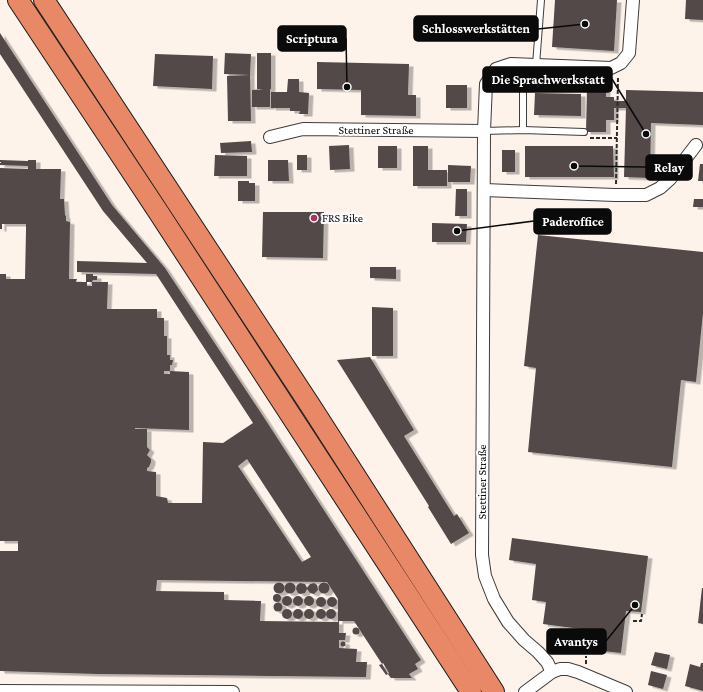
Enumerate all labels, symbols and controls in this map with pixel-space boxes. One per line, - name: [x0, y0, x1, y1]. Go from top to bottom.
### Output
- callout: Schlosswerkstätten: [414, 16, 538, 41]
- text: Schlosswerkstätten: [422, 21, 531, 36]
- callout: Scriptura: [278, 26, 346, 51]
- text: Scriptura: [286, 31, 339, 46]
- callout: Die Sprachwerkstatt: [483, 67, 612, 92]
- text: Die Sprachwerkstatt: [491, 72, 605, 87]
- street label: Stettiner Straße: [338, 123, 414, 137]
- callout: Relay: [646, 155, 692, 180]
- text: Relay: [654, 160, 685, 175]
- callout: Paderoffice: [534, 209, 611, 234]
- place label: FRS Bike: [322, 211, 363, 225]
- marker: FRS Bike: [309, 213, 319, 223]
- text: Paderoffice: [542, 214, 604, 229]
- street label: Stettiner Straße: [475, 444, 489, 520]
- callout: Avantys: [547, 629, 606, 654]
- text: Avantys: [553, 634, 598, 649]

